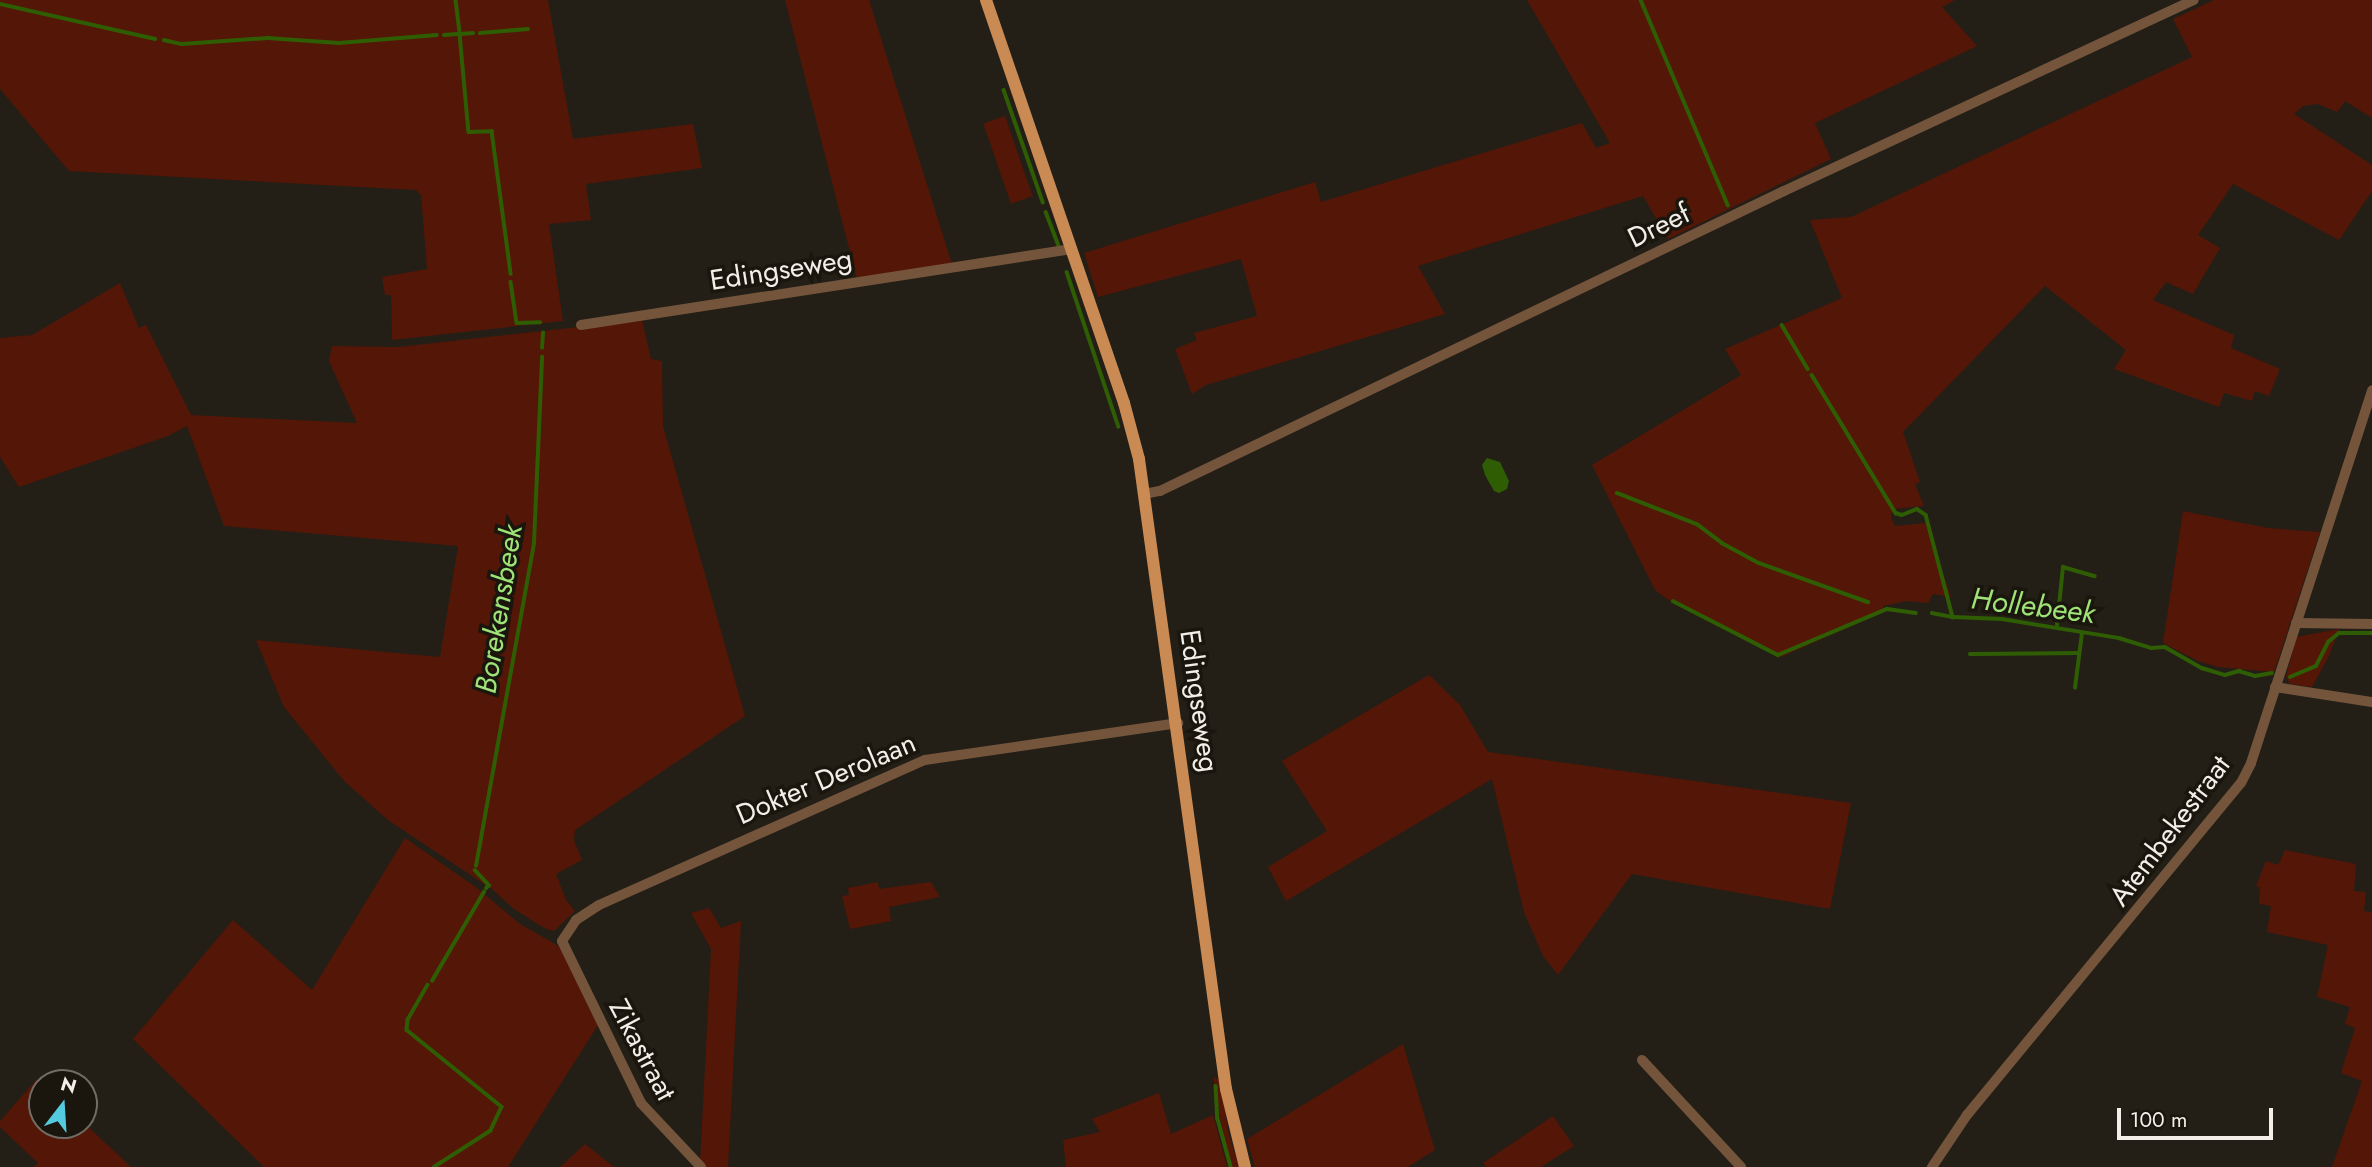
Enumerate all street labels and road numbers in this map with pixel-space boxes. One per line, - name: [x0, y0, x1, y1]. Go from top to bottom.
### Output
- street label: Dreef: [1622, 197, 1696, 255]
- street label: Edingseweg: [707, 242, 855, 298]
- street label: Edingseweg: [1172, 628, 1226, 774]
- street label: Dokter Derolaan: [731, 726, 921, 832]
- street label: Atembekestraat: [2103, 749, 2237, 913]
- street label: Zikastraat: [601, 994, 683, 1106]

